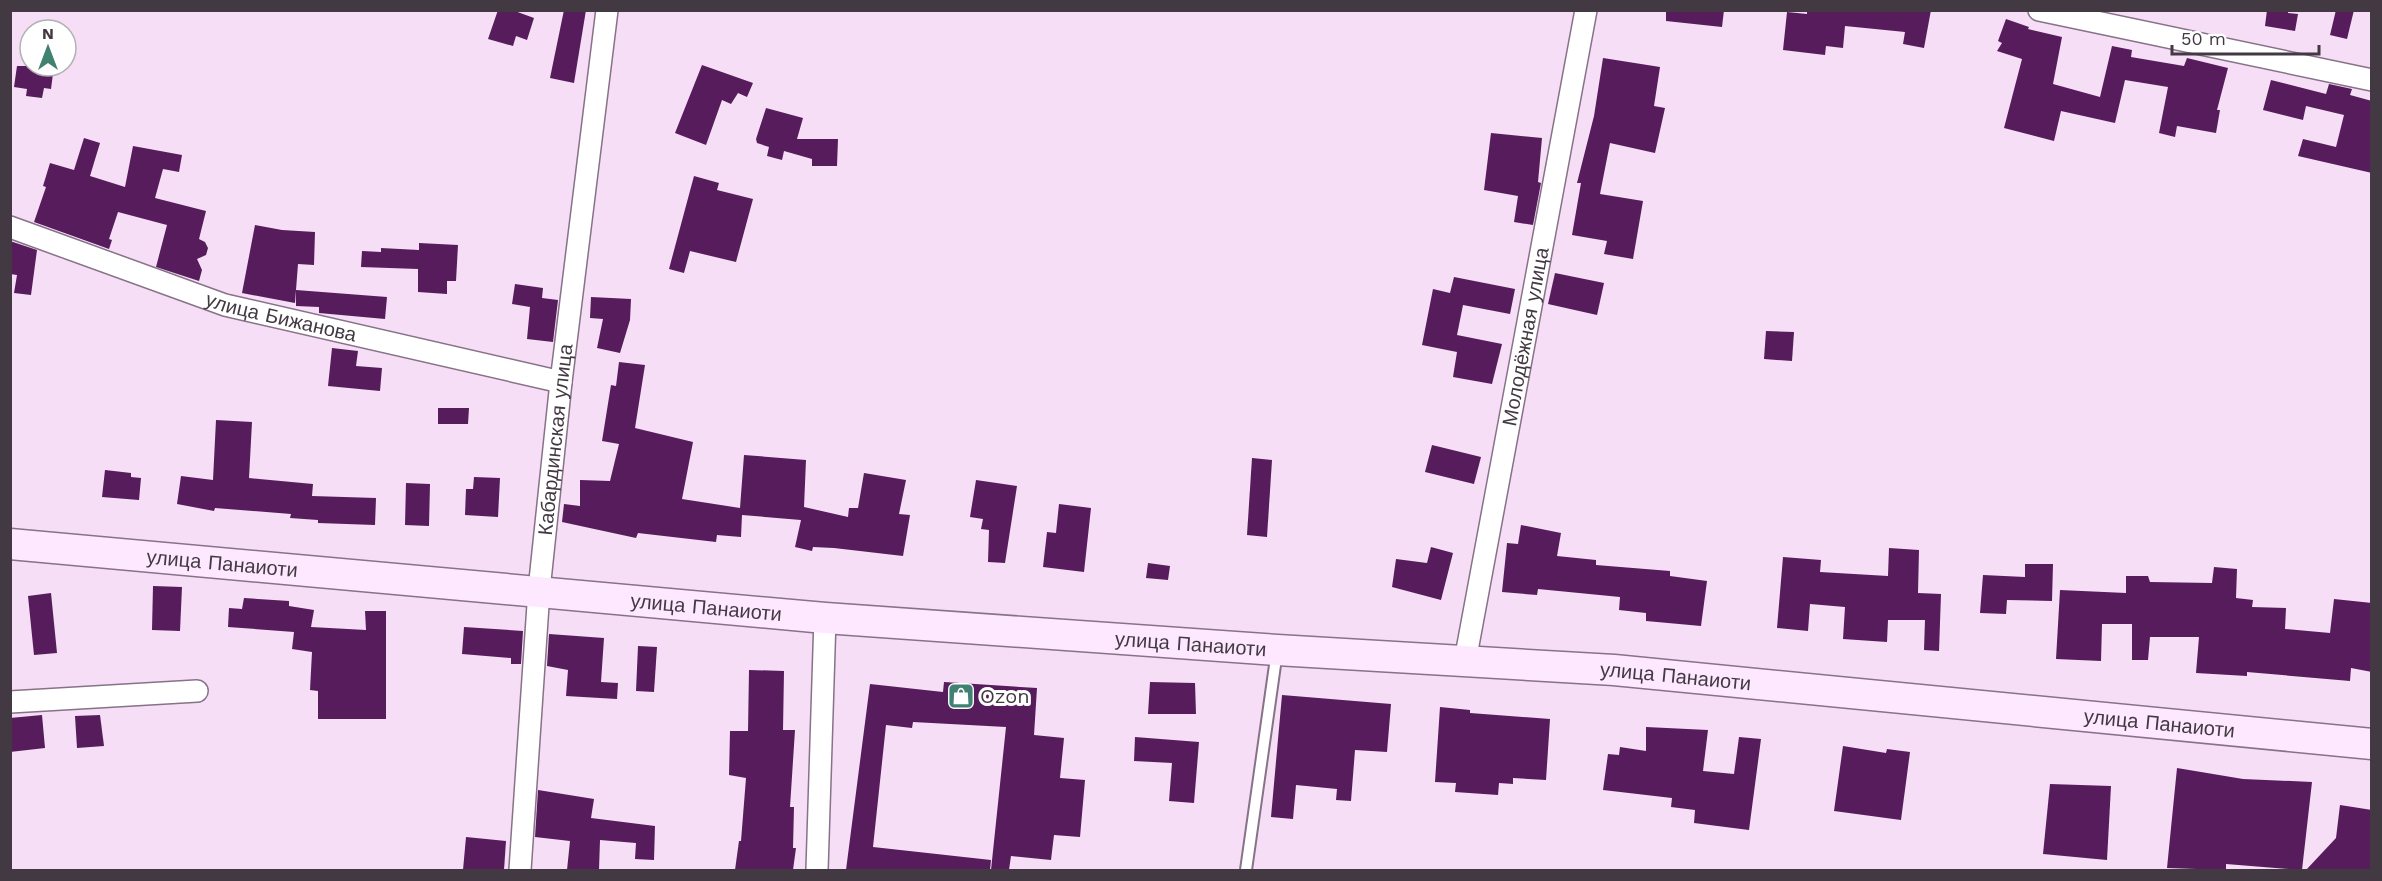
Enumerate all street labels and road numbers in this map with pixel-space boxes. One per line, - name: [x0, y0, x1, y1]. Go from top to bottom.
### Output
- street label: Молодёжная улица: [1497, 244, 1554, 428]
- street label: улица Бижанова: [202, 287, 360, 347]
- street label: Кабардинская улица: [533, 342, 578, 536]
- street label: улица Панаиоти: [146, 544, 299, 582]
- street label: улица Панаиоти: [630, 588, 783, 626]
- street label: улица Панаиоти: [1114, 627, 1267, 661]
- street label: улица Панаиоти: [1599, 657, 1752, 695]
- street label: улица Панаиоти: [2083, 704, 2236, 743]

